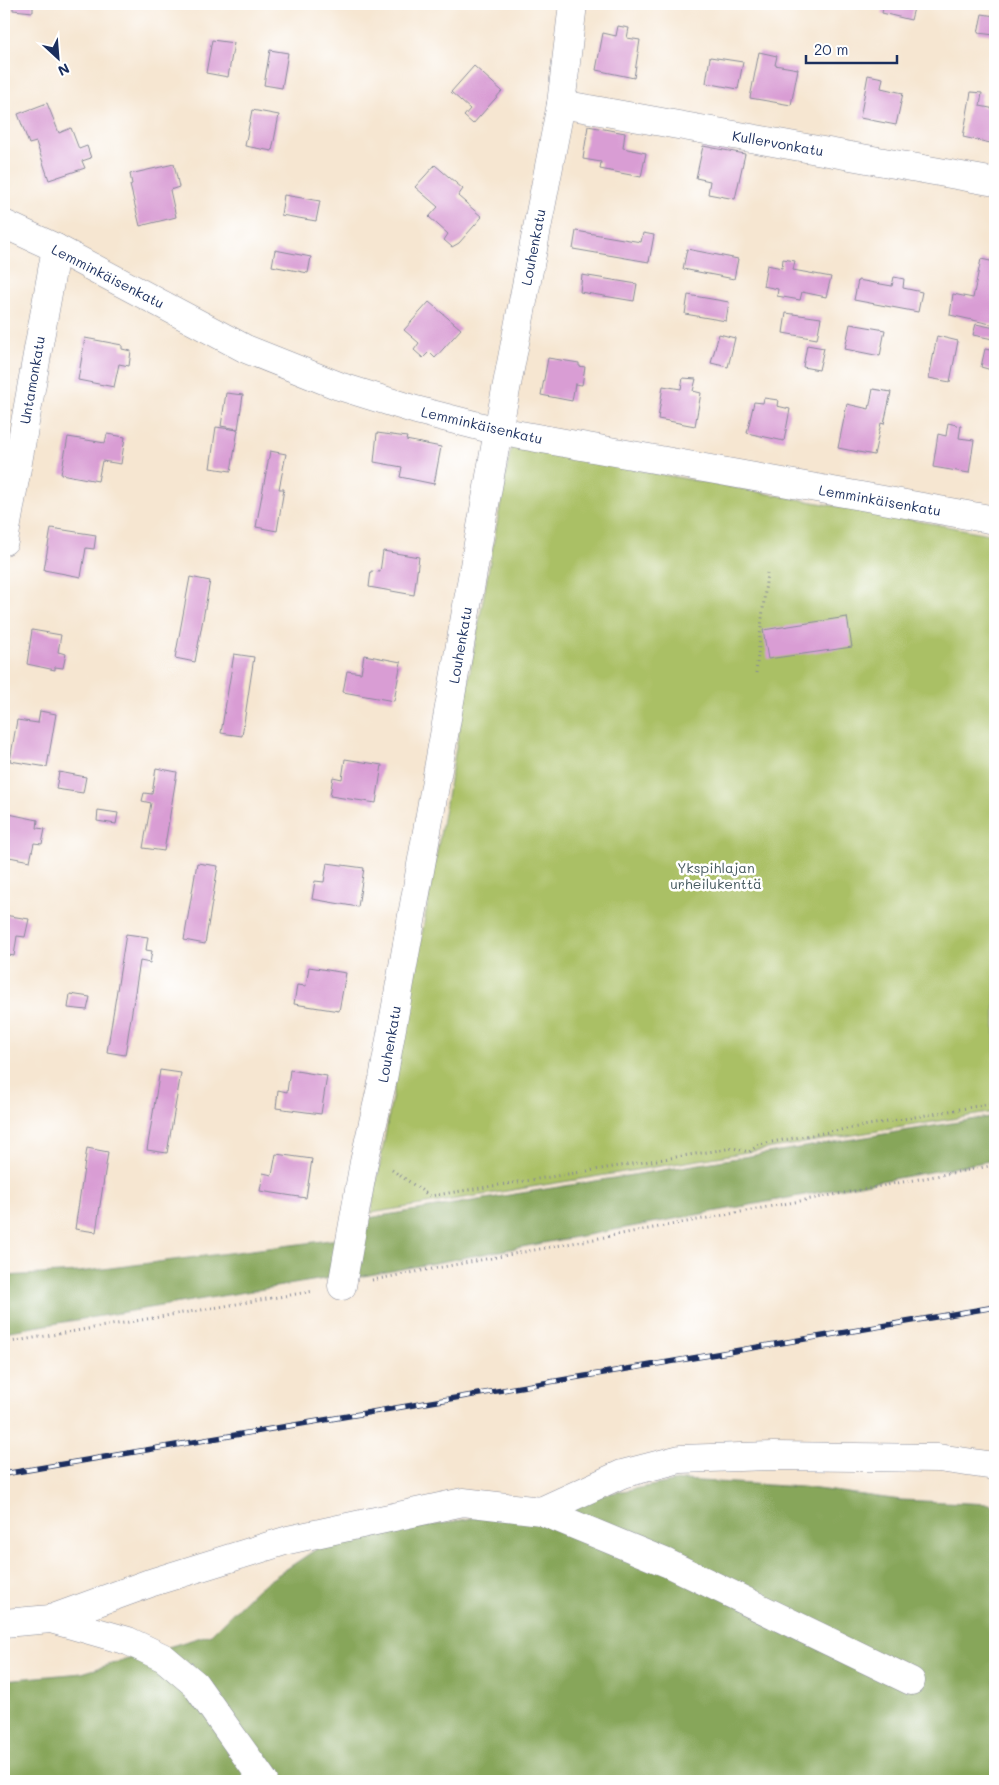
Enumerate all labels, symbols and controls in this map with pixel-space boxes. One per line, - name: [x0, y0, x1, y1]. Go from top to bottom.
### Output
- north arrow: [32, 32, 82, 82]
- scale bar: [806, 32, 898, 64]
- text: 20 m: [814, 39, 848, 59]
- text: N: [55, 59, 73, 81]
- street label: Kullervonkatu: [731, 126, 825, 160]
- street label: Louhenkatu: [516, 207, 550, 287]
- street label: Lemminkäisenkatu: [48, 239, 168, 313]
- street label: Untamonkatu: [15, 334, 49, 426]
- street label: Lemminkäisenkatu: [419, 402, 545, 448]
- street label: Lemminkäisenkatu: [817, 480, 943, 520]
- street label: Louhenkatu: [444, 605, 476, 685]
- park label: Ykspihlajan urheilukenttä: [670, 858, 762, 893]
- street label: Louhenkatu: [373, 1004, 405, 1084]

